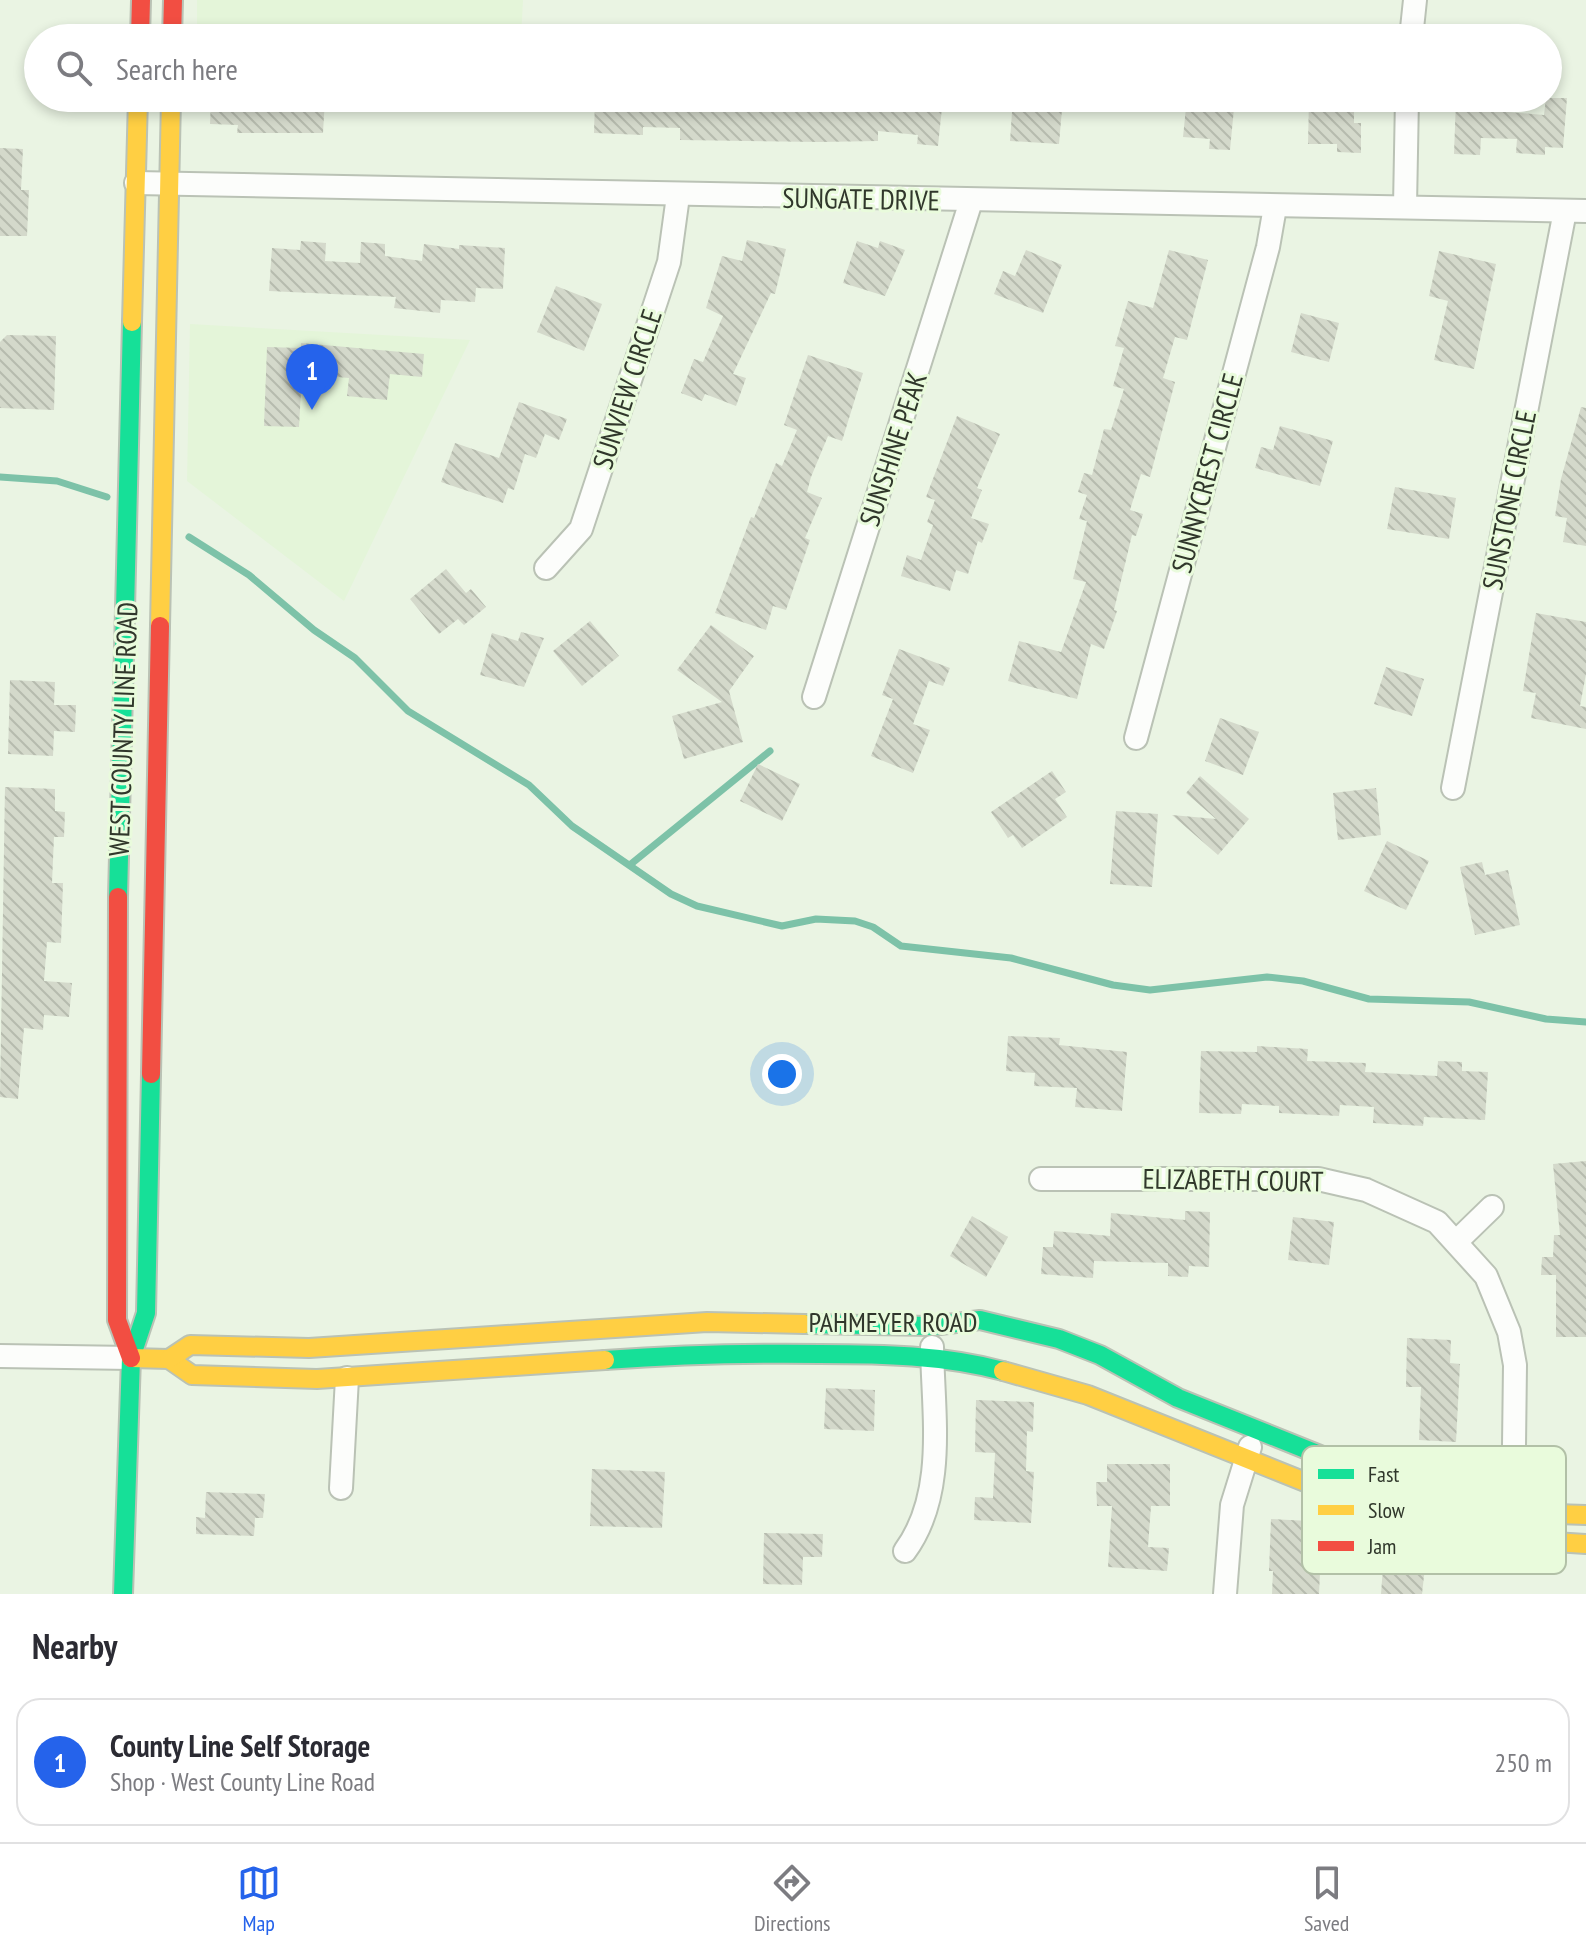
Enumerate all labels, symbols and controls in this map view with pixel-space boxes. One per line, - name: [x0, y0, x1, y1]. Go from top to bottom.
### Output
- search box: [24, 24, 1562, 112]
- icon: search: [52, 46, 96, 90]
- text: Search here: [116, 49, 238, 88]
- street label: SUNGATE DRIVE: [782, 179, 940, 218]
- street label: SUNVIEW CIRCLE: [583, 304, 670, 473]
- pin: 1: [286, 344, 338, 410]
- street label: SUNSHINE PEAK: [850, 367, 935, 531]
- street label: SUNNYCREST CIRCLE: [1162, 369, 1251, 577]
- street label: SUNSTONE CIRCLE: [1473, 407, 1544, 593]
- street label: WEST COUNTY LINE ROAD: [100, 601, 145, 857]
- your location: [762, 1054, 802, 1094]
- street label: ELIZABETH COURT: [1142, 1159, 1324, 1200]
- street label: PAHMEYER ROAD: [809, 1303, 977, 1340]
- legend: [1302, 1446, 1566, 1574]
- text: Fast: [1368, 1460, 1399, 1488]
- text: Slow: [1368, 1496, 1405, 1524]
- text: Jam: [1367, 1532, 1396, 1560]
- text: Nearby: [32, 1624, 117, 1668]
- text: County Line Self Storage: [110, 1726, 370, 1765]
- text: 1: [54, 1746, 66, 1779]
- text: 250 m: [1494, 1746, 1552, 1779]
- text: Shop · West County Line Road: [110, 1765, 375, 1798]
- tab: Map: [237, 1861, 281, 1937]
- tab: Directions: [754, 1861, 831, 1937]
- tab: Saved: [1304, 1861, 1349, 1937]

